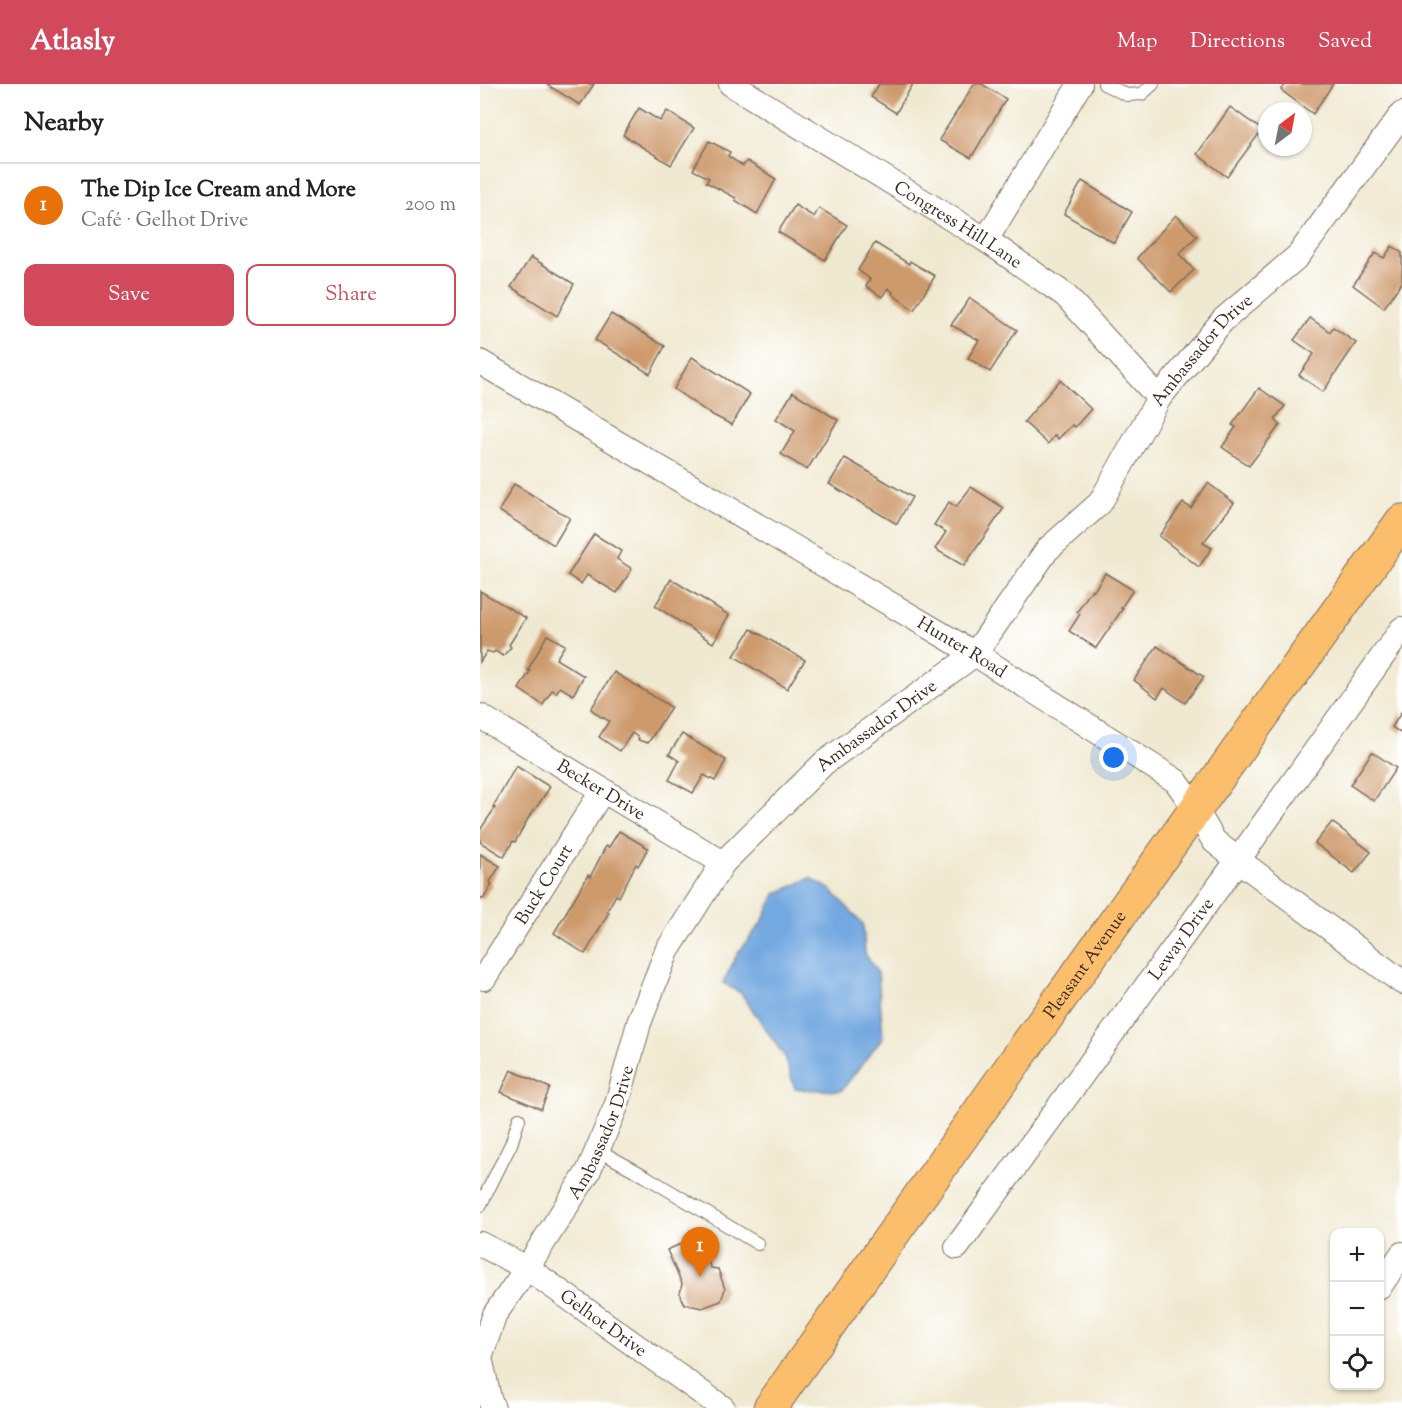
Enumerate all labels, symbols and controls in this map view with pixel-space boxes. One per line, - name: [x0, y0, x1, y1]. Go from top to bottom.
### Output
- text: Atlasly: [30, 22, 115, 62]
- text: Map: [1117, 27, 1157, 57]
- text: Directions: [1190, 27, 1285, 57]
- text: Saved: [1318, 27, 1372, 57]
- north arrow: [1258, 102, 1312, 156]
- text: Nearby: [24, 105, 104, 142]
- text: The Dip Ice Cream and More: [81, 175, 356, 207]
- street label: Congress Hill Lane: [888, 175, 1027, 276]
- text: 1: [40, 191, 47, 220]
- text: 200 m: [405, 191, 456, 220]
- text: Café · Gelhot Drive: [81, 207, 248, 236]
- button: Save: [24, 264, 234, 326]
- button: Share: [246, 264, 456, 326]
- street label: Ambassador Drive: [1146, 289, 1260, 412]
- street label: Hunter Road: [911, 611, 1011, 686]
- street label: Ambassador Drive: [811, 674, 943, 779]
- your location: [1099, 743, 1128, 772]
- street label: Becker Drive: [551, 754, 650, 828]
- street label: Buck Court: [510, 840, 580, 930]
- street label: Leway Drive: [1144, 893, 1221, 987]
- street label: Pleasant Avenue: [1038, 906, 1134, 1025]
- street label: Ambassador Drive: [563, 1063, 642, 1205]
- pin: 1: [680, 1228, 720, 1277]
- map controls: [1330, 1228, 1384, 1390]
- button: +: [1330, 1228, 1384, 1282]
- button: −: [1330, 1282, 1384, 1336]
- street label: Gelhot Drive: [554, 1284, 651, 1364]
- button: locate: [1330, 1336, 1384, 1390]

